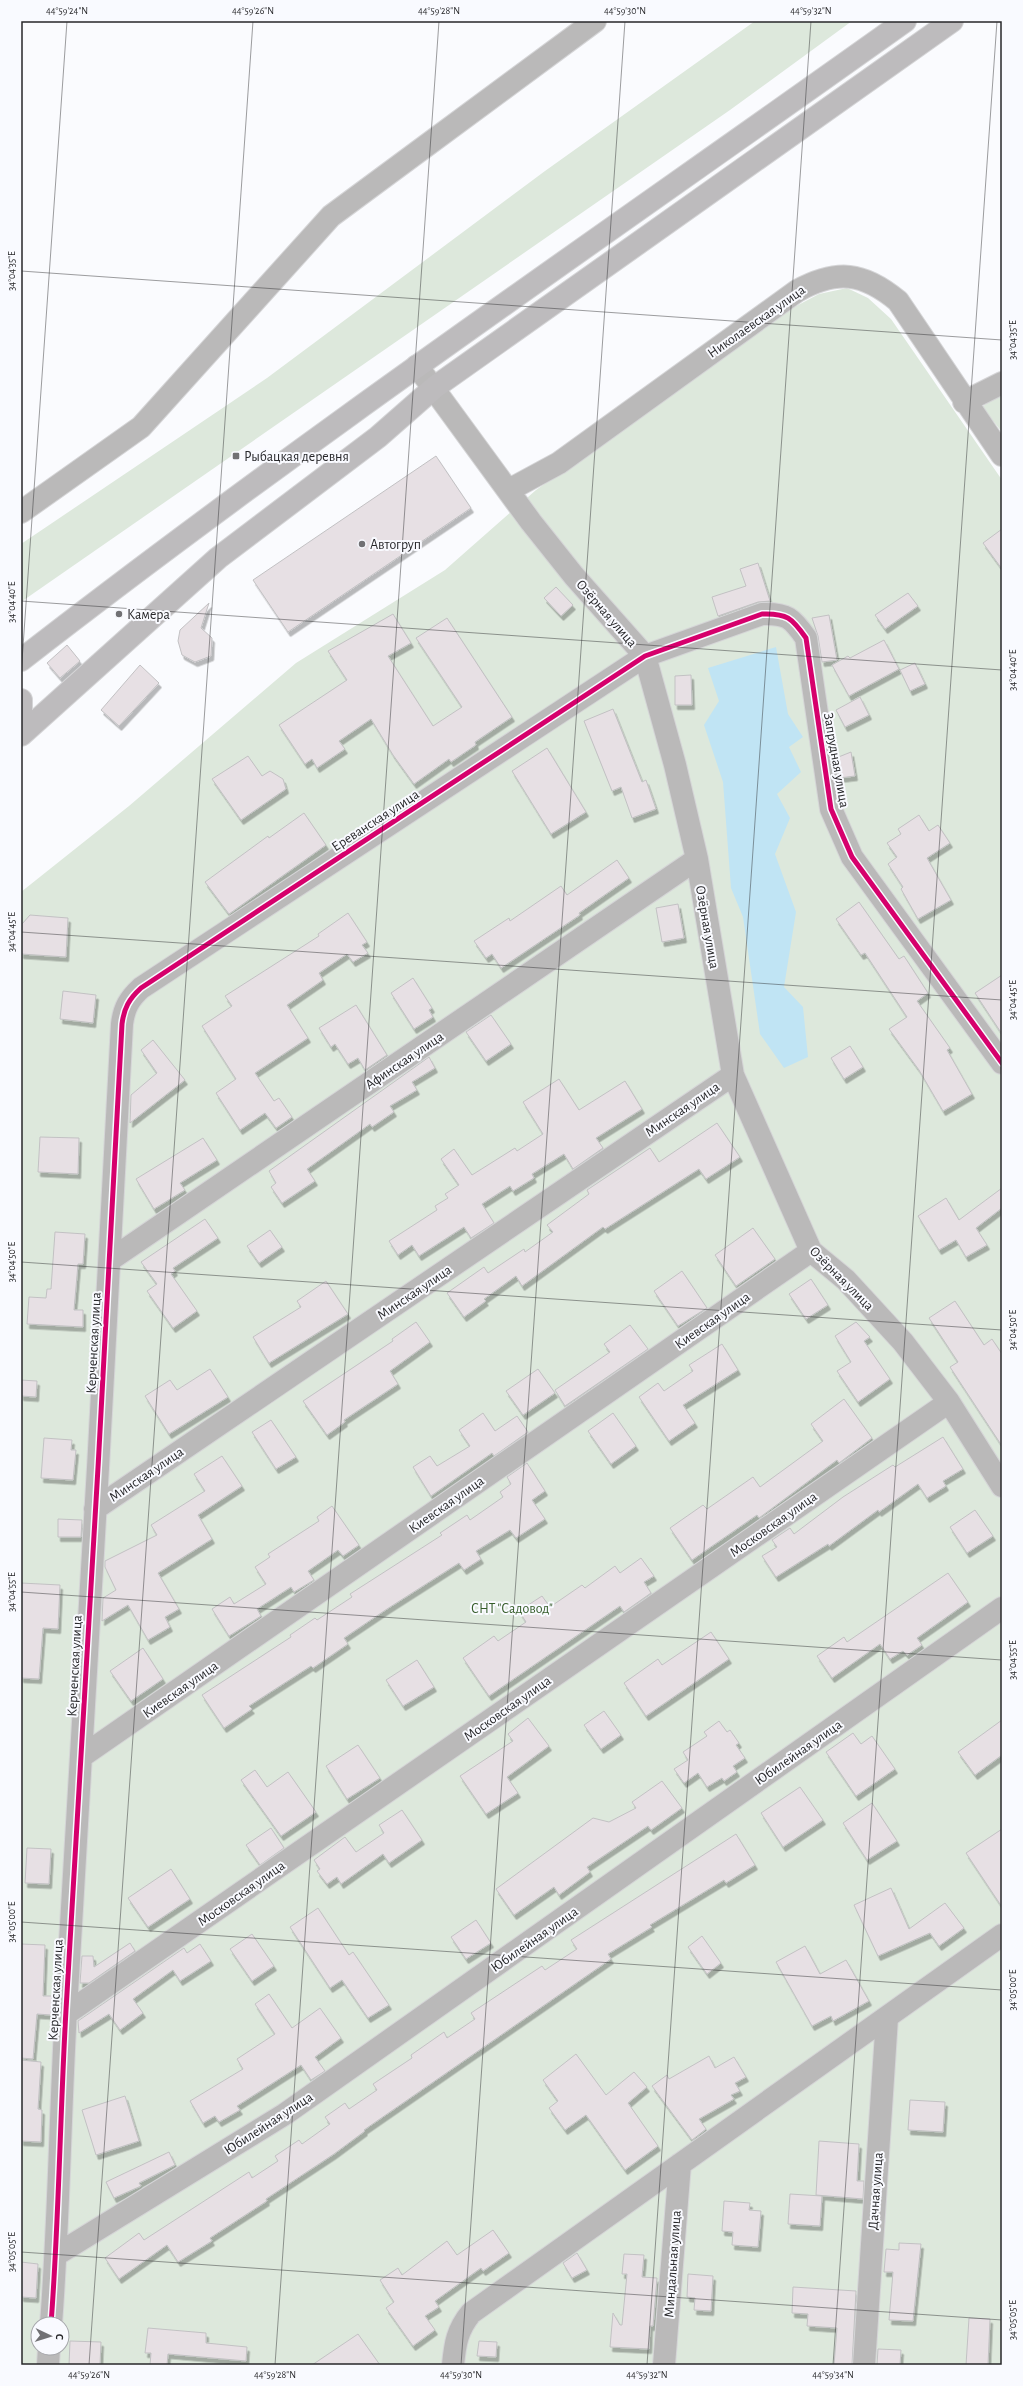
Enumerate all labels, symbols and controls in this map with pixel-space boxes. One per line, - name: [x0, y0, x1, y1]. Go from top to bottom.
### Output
- text: 44°59'24"N: [46, 6, 88, 16]
- text: 44°59'26"N: [232, 6, 274, 16]
- text: 44°59'28"N: [418, 6, 460, 16]
- text: 44°59'30"N: [604, 6, 646, 16]
- text: 44°59'32"N: [790, 6, 832, 16]
- text: 34°04'35"E: [7, 251, 17, 291]
- street label: Николаевская улица: [705, 283, 809, 361]
- text: 34°04'35"E: [1008, 320, 1018, 360]
- place label: Рыбацкая деревня: [244, 450, 349, 464]
- marker: Рыбацкая деревня: [231, 451, 241, 461]
- place label: Автогруп: [370, 538, 421, 552]
- marker: Автогруп: [357, 539, 367, 549]
- street label: Озёрная улица: [573, 577, 640, 651]
- text: 34°04'40"E: [7, 581, 17, 623]
- place label: Камера: [127, 608, 170, 622]
- marker: Камера: [114, 609, 124, 619]
- text: 34°04'40"E: [1008, 649, 1018, 691]
- street label: Запрудная улица: [821, 712, 851, 809]
- street label: Ереванская улица: [329, 787, 422, 854]
- street label: Озёрная улица: [693, 884, 721, 970]
- text: 34°04'45"E: [7, 912, 17, 952]
- text: 34°04'45"E: [1008, 980, 1018, 1020]
- street label: Афинская улица: [363, 1029, 447, 1092]
- street label: Минская улица: [643, 1080, 723, 1140]
- text: 34°04'50"E: [7, 1241, 17, 1282]
- street label: Озёрная улица: [807, 1244, 876, 1314]
- street label: Минская улица: [375, 1263, 455, 1323]
- street label: Киевская улица: [672, 1289, 753, 1352]
- street label: Керченская улица: [84, 1291, 104, 1394]
- text: 34°04'50"E: [1008, 1309, 1018, 1350]
- street label: Минская улица: [107, 1445, 187, 1505]
- street label: Киевская улица: [406, 1473, 487, 1536]
- street label: Московская улица: [727, 1489, 820, 1560]
- text: 34°04'55"E: [7, 1572, 17, 1612]
- park label: СНТ "Садовод": [471, 1602, 553, 1616]
- street label: Керченская улица: [65, 1614, 85, 1717]
- text: 34°04'55"E: [1008, 1640, 1018, 1680]
- street label: Киевская улица: [140, 1658, 221, 1721]
- street label: Московская улица: [461, 1673, 554, 1744]
- street label: Юбилейная улица: [752, 1717, 845, 1788]
- street label: Московская улица: [195, 1858, 288, 1929]
- text: 34°05'00"E: [7, 1901, 17, 1943]
- street label: Юбилейная улица: [488, 1904, 581, 1975]
- street label: Керченская улица: [46, 1938, 66, 2041]
- text: 34°05'00"E: [1008, 1969, 1018, 2011]
- street label: Юбилейная улица: [222, 2090, 316, 2158]
- street label: Дачная улица: [866, 2151, 886, 2230]
- street label: Миндальная улица: [662, 2209, 684, 2318]
- text: 34°05'05"E: [7, 2232, 17, 2272]
- text: 34°05'05"E: [1008, 2300, 1018, 2340]
- north arrow: [30, 2316, 70, 2356]
- text: С: [54, 2333, 65, 2340]
- text: 44°59'26"N: [68, 2370, 110, 2380]
- text: 44°59'28"N: [254, 2370, 296, 2380]
- text: 44°59'30"N: [440, 2370, 482, 2380]
- text: 44°59'32"N: [626, 2370, 668, 2380]
- text: 44°59'34"N: [812, 2370, 854, 2380]

